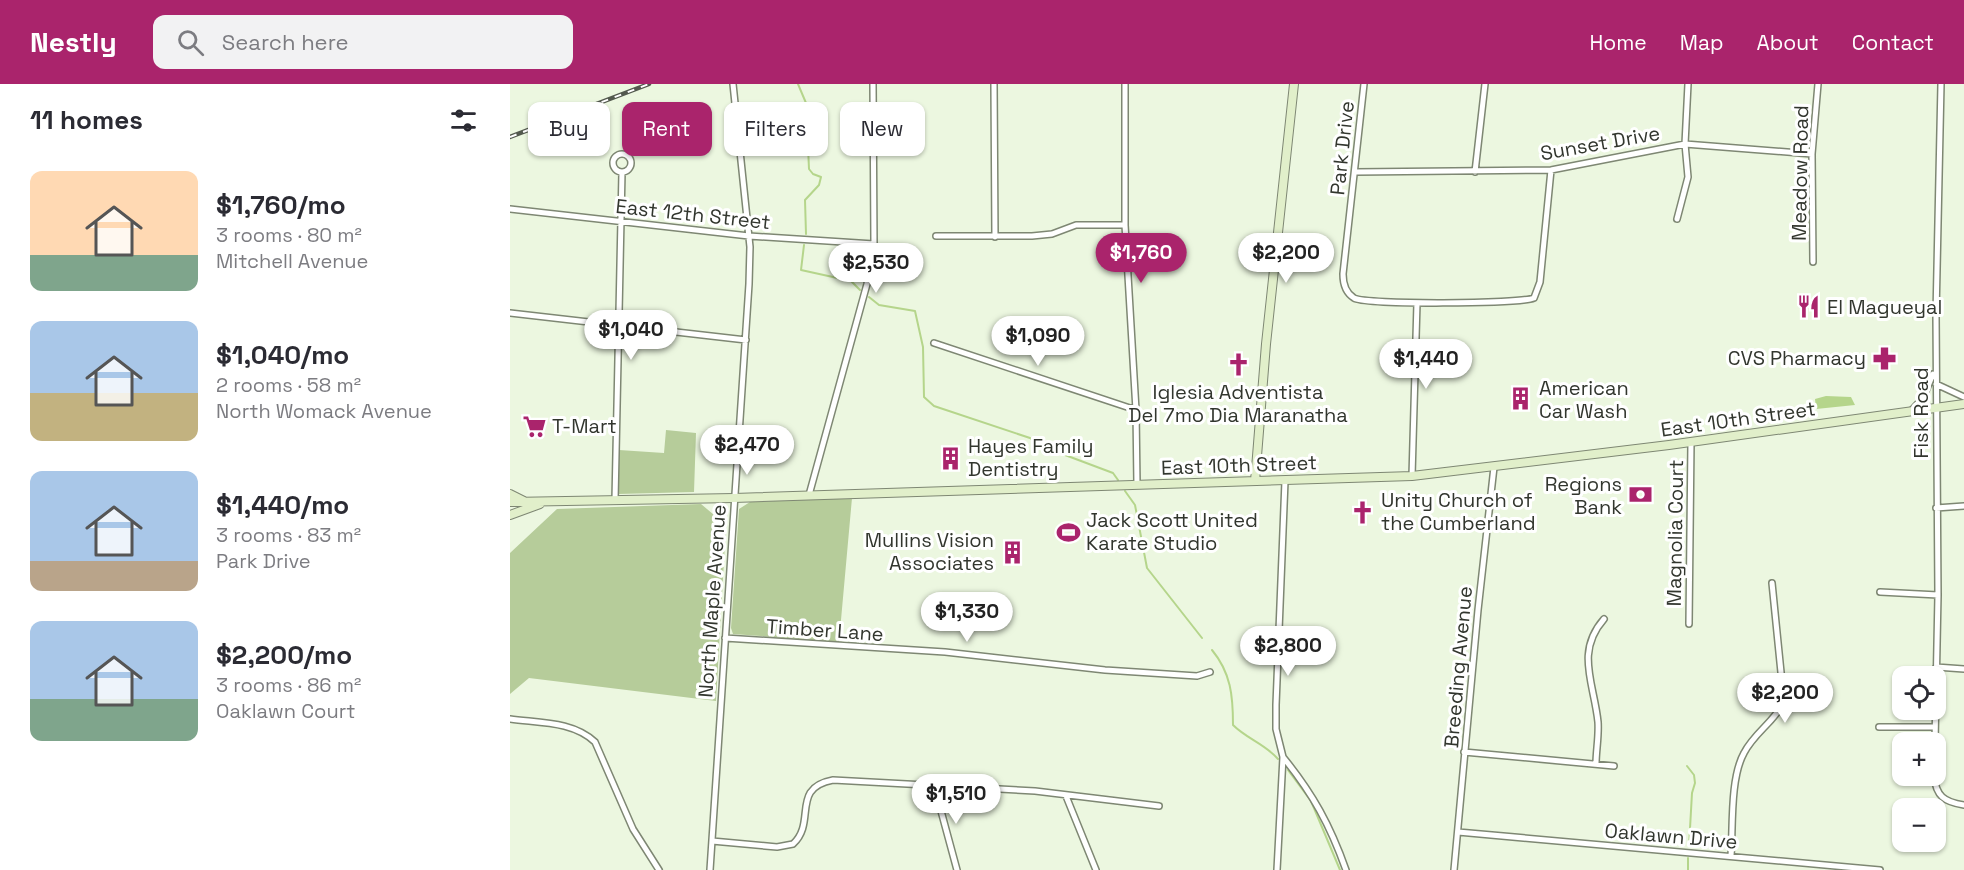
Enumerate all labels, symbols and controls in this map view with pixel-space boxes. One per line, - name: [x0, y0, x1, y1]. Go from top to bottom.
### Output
- search box: [153, 15, 573, 69]
- text: Nestly: [30, 24, 117, 60]
- icon: search: [174, 26, 207, 59]
- text: Search here: [222, 28, 349, 56]
- text: Home: [1589, 29, 1647, 56]
- text: Map: [1680, 29, 1724, 56]
- text: About: [1757, 29, 1819, 56]
- text: Contact: [1852, 29, 1934, 56]
- street label: Park Drive: [1324, 100, 1360, 196]
- chip: Buy: [528, 102, 610, 156]
- chip: Rent: [622, 102, 712, 156]
- chip: Filters: [724, 102, 828, 156]
- chip: New: [840, 102, 925, 156]
- text: 11 homes: [30, 103, 143, 137]
- icon: filters: [447, 104, 480, 137]
- street label: Meadow Road: [1786, 105, 1814, 241]
- street label: Sunset Drive: [1538, 120, 1662, 166]
- text: $1,760/mo: [216, 188, 346, 222]
- street label: East 12th Street: [614, 193, 772, 235]
- icon: home: [78, 195, 150, 267]
- text: 3 rooms · 80 m²: [216, 222, 362, 248]
- pin: $1,760: [1092, 233, 1190, 284]
- pin: $2,200: [1237, 233, 1335, 284]
- text: $1,760: [1110, 239, 1172, 265]
- text: $2,200: [1252, 239, 1320, 265]
- pin: $2,530: [827, 243, 925, 294]
- text: Mitchell Avenue: [216, 248, 368, 274]
- text: $2,530: [843, 249, 910, 275]
- restaurant icon: El Magueyal: [1796, 294, 1822, 320]
- place label: El Magueyal: [1827, 294, 1942, 320]
- pin: $1,040: [582, 310, 680, 361]
- text: $1,040: [598, 316, 664, 342]
- pin: $1,090: [989, 316, 1087, 367]
- text: $1,090: [1005, 322, 1071, 348]
- text: $1,040/mo: [216, 338, 349, 372]
- pin: $1,440: [1377, 339, 1475, 390]
- icon: home: [78, 345, 150, 417]
- text: $1,440: [1393, 345, 1459, 371]
- place label: CVS Pharmacy: [1728, 345, 1866, 371]
- pharmacy icon: CVS Pharmacy: [1871, 345, 1897, 371]
- church icon: Iglesia Adventista Del 7mo Dia Maranatha: [1225, 352, 1251, 378]
- street label: Fisk Road: [1908, 367, 1934, 459]
- text: 2 rooms · 58 m²: [216, 372, 361, 398]
- place label: American Car Wash: [1539, 375, 1629, 424]
- place label: Iglesia Adventista Del 7mo Dia Maranatha: [1128, 379, 1348, 428]
- building icon: American Car Wash: [1508, 386, 1534, 412]
- street label: East 10th Street: [1659, 395, 1817, 443]
- text: North Womack Avenue: [216, 398, 432, 424]
- supermarket icon: T-Mart: [521, 413, 547, 439]
- place label: T-Mart: [552, 413, 617, 439]
- pin: $2,470: [698, 425, 796, 476]
- text: $2,470: [714, 431, 780, 457]
- place label: Hayes Family Dentistry: [968, 433, 1094, 482]
- building icon: Hayes Family Dentistry: [937, 445, 963, 471]
- street label: East 10th Street: [1160, 449, 1318, 481]
- street label: Magnolia Court: [1661, 459, 1689, 607]
- place label: Regions Bank: [1545, 471, 1622, 520]
- bank icon: Regions Bank: [1627, 482, 1653, 508]
- place label: Unity Church of the Cumberland: [1381, 487, 1536, 536]
- text: $1,440/mo: [216, 488, 349, 522]
- icon: home: [78, 495, 150, 567]
- church icon: Unity Church of the Cumberland: [1350, 499, 1376, 525]
- street label: North Maple Avenue: [692, 503, 732, 699]
- place label: Jack Scott United Karate Studio: [1086, 507, 1258, 556]
- sports icon: Jack Scott United Karate Studio: [1055, 519, 1081, 545]
- text: 3 rooms · 83 m²: [216, 522, 361, 548]
- place label: Mullins Vision Associates: [865, 527, 994, 576]
- building icon: Mullins Vision Associates: [999, 539, 1025, 565]
- text: Park Drive: [216, 548, 311, 574]
- street label: Breeding Avenue: [1438, 585, 1478, 749]
- pin: $1,330: [918, 592, 1016, 643]
- text: $1,330: [935, 598, 999, 624]
- street label: Timber Lane: [765, 613, 885, 647]
- pin: $2,800: [1239, 626, 1337, 677]
- text: $2,800: [1254, 632, 1322, 658]
- text: $2,200/mo: [216, 638, 352, 672]
- icon: home: [78, 645, 150, 717]
- map controls: [1892, 666, 1946, 852]
- button: locate: [1892, 666, 1946, 720]
- text: 3 rooms · 86 m²: [216, 672, 361, 698]
- pin: $2,200: [1736, 673, 1834, 724]
- text: $2,200: [1751, 679, 1819, 705]
- text: Oaklawn Court: [216, 698, 355, 724]
- button: +: [1892, 732, 1946, 786]
- pin: $1,510: [907, 774, 1005, 825]
- text: $1,510: [926, 780, 986, 806]
- button: −: [1892, 798, 1946, 852]
- street label: Oaklawn Drive: [1604, 817, 1738, 855]

